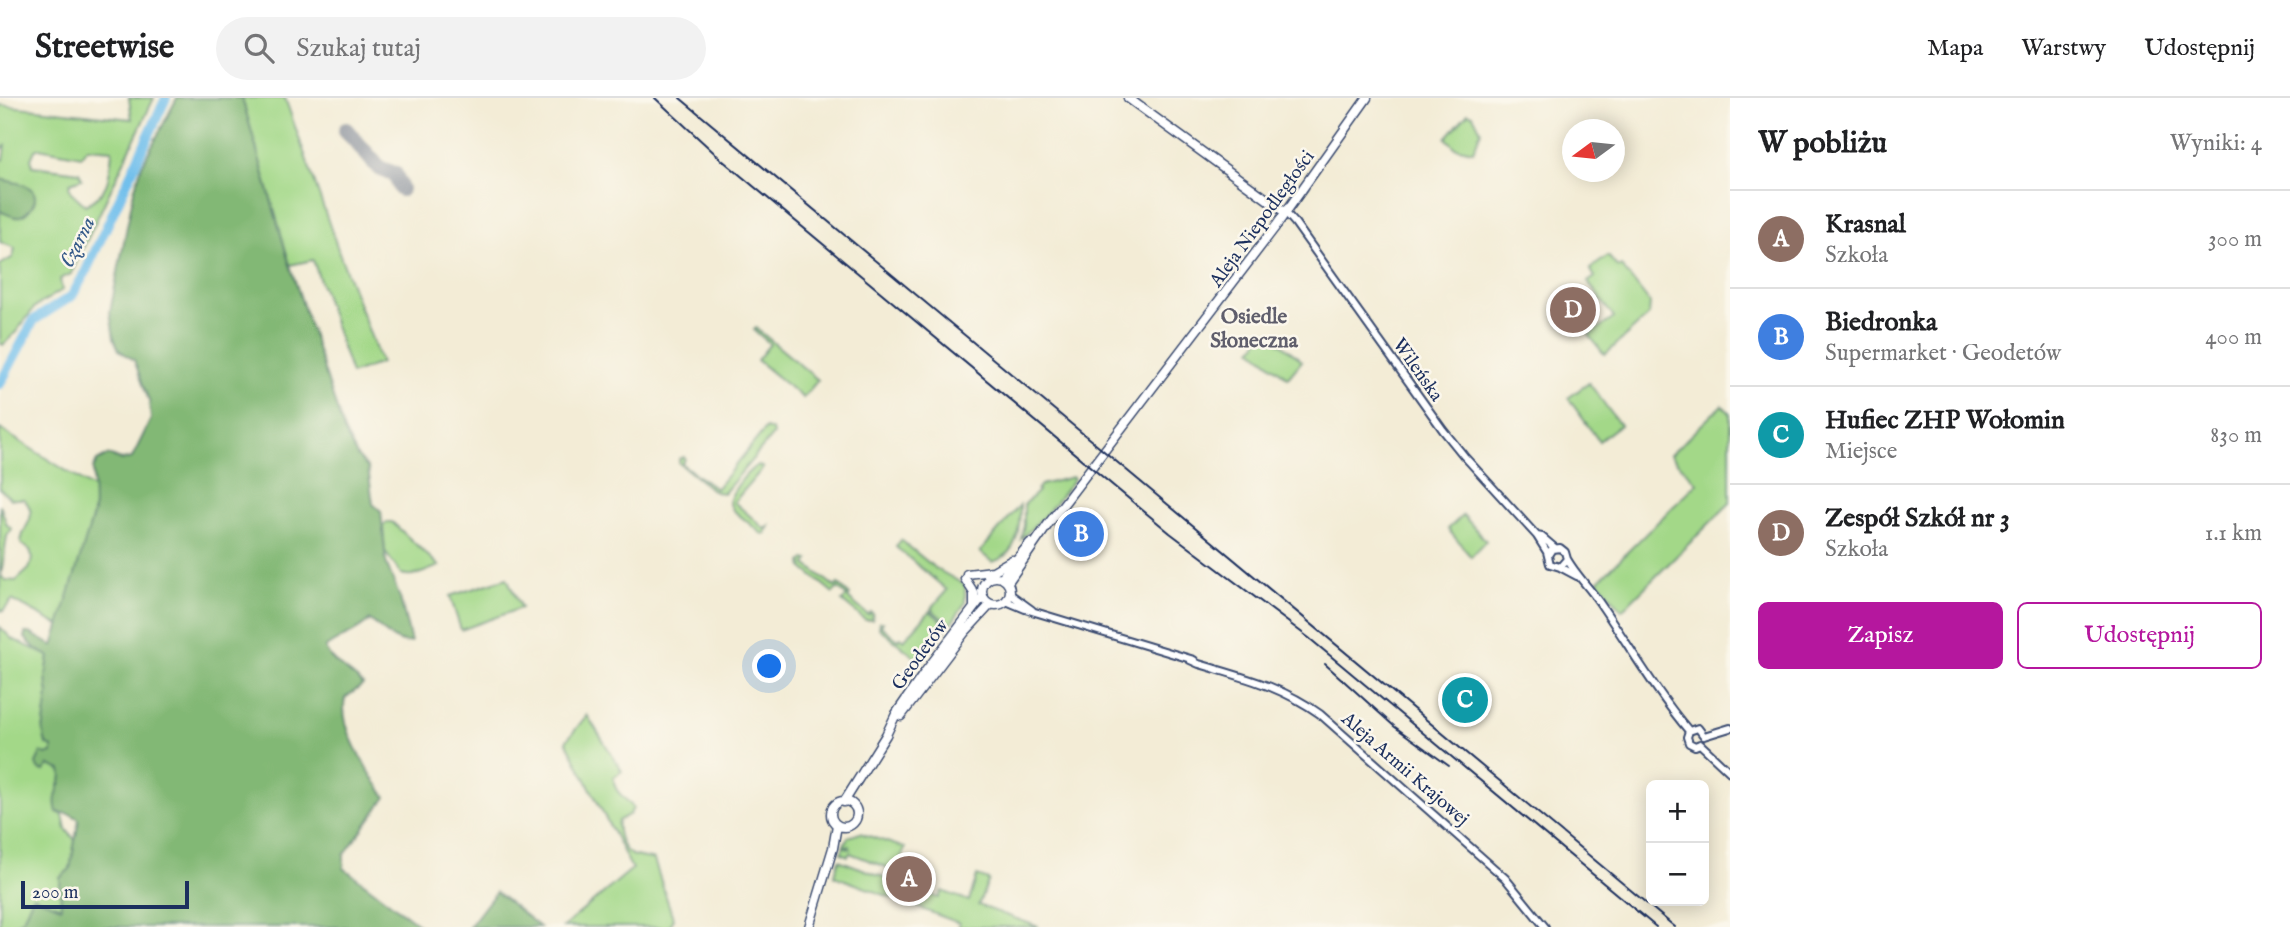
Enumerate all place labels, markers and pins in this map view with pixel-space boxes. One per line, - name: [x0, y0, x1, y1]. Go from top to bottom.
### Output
- pin: D: [1550, 284, 1596, 336]
- pin: B: [1058, 508, 1104, 560]
- pin: C: [1442, 674, 1488, 726]
- pin: A: [886, 853, 932, 905]

